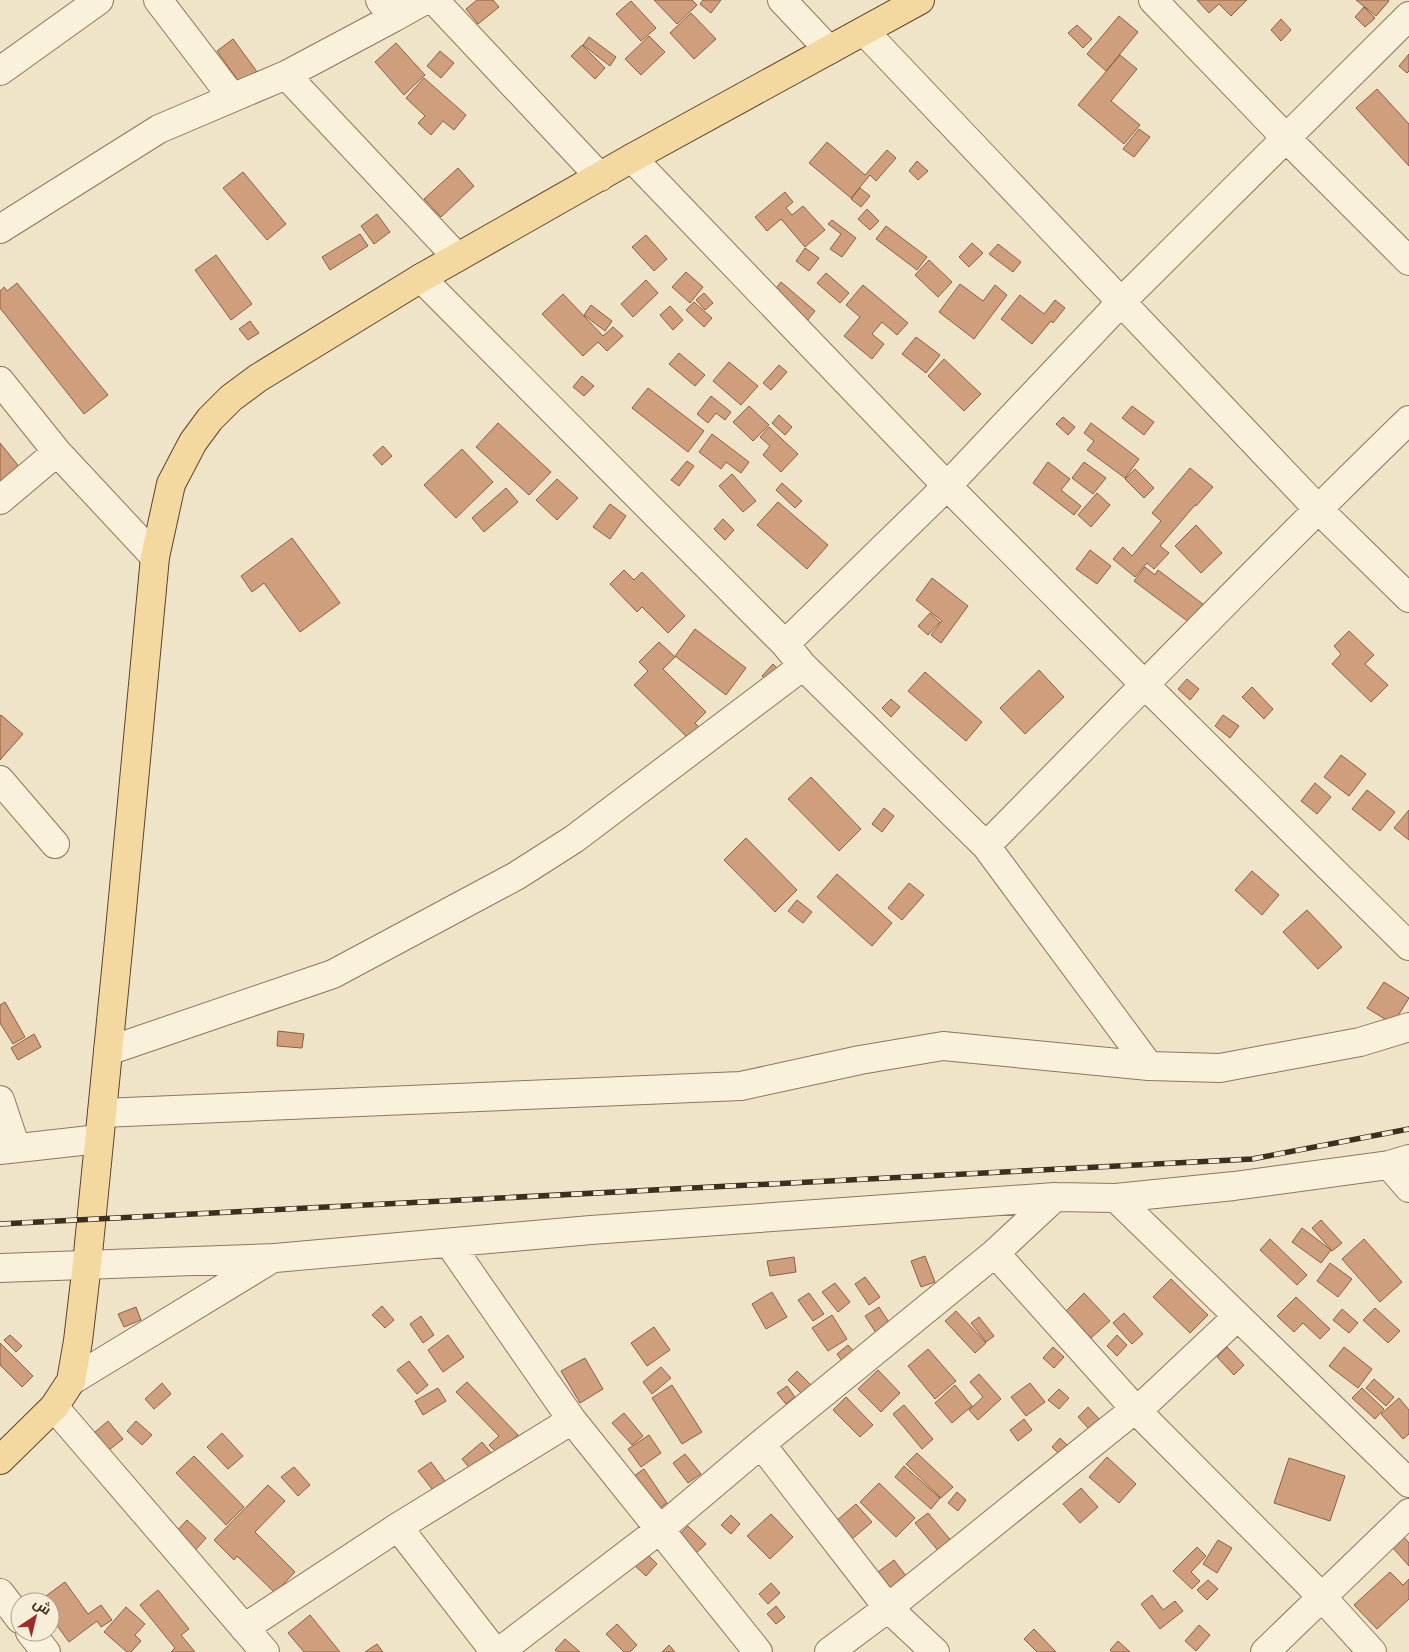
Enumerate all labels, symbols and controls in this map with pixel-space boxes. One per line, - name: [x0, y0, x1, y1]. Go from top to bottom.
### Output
- north arrow: [10, 1592, 60, 1642]
- text: ش: [30, 1595, 54, 1619]

